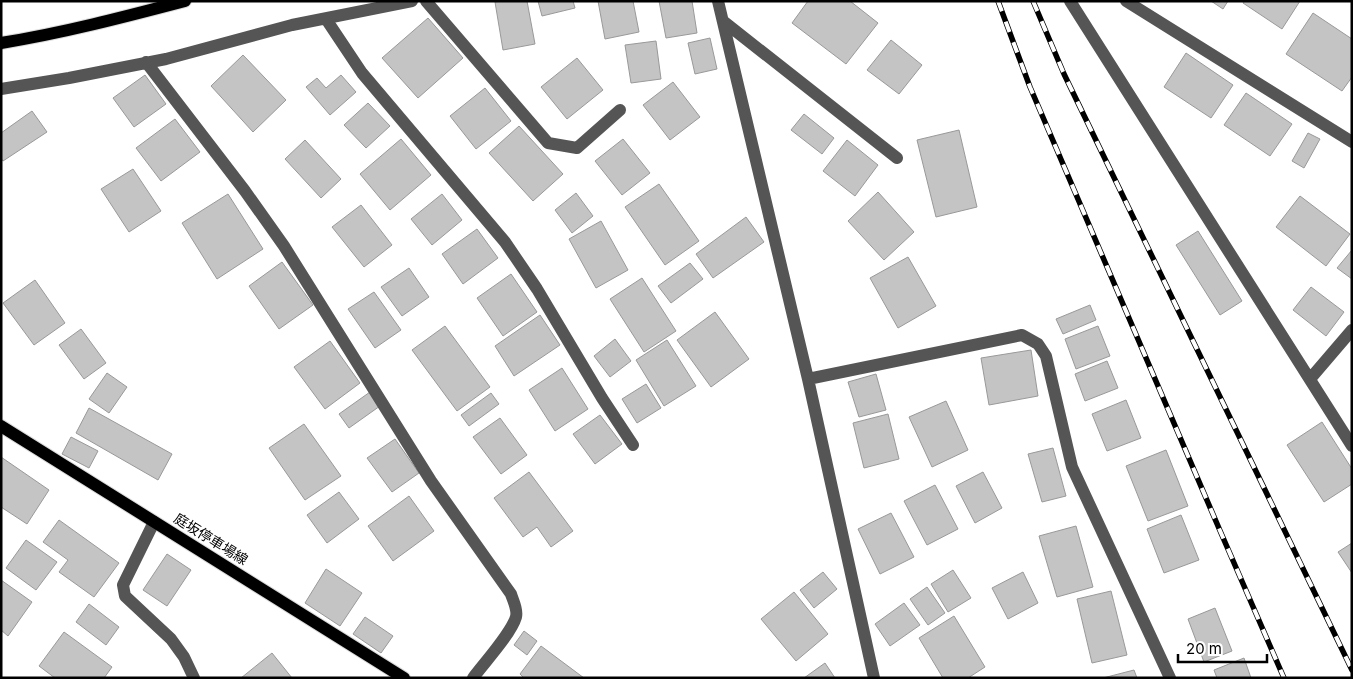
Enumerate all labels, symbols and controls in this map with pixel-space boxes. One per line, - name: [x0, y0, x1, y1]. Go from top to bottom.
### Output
- street label: 庭坂停車場線: [171, 509, 251, 568]
- scale bar: [1178, 632, 1267, 664]
- text: 20 m: [1186, 639, 1222, 658]

